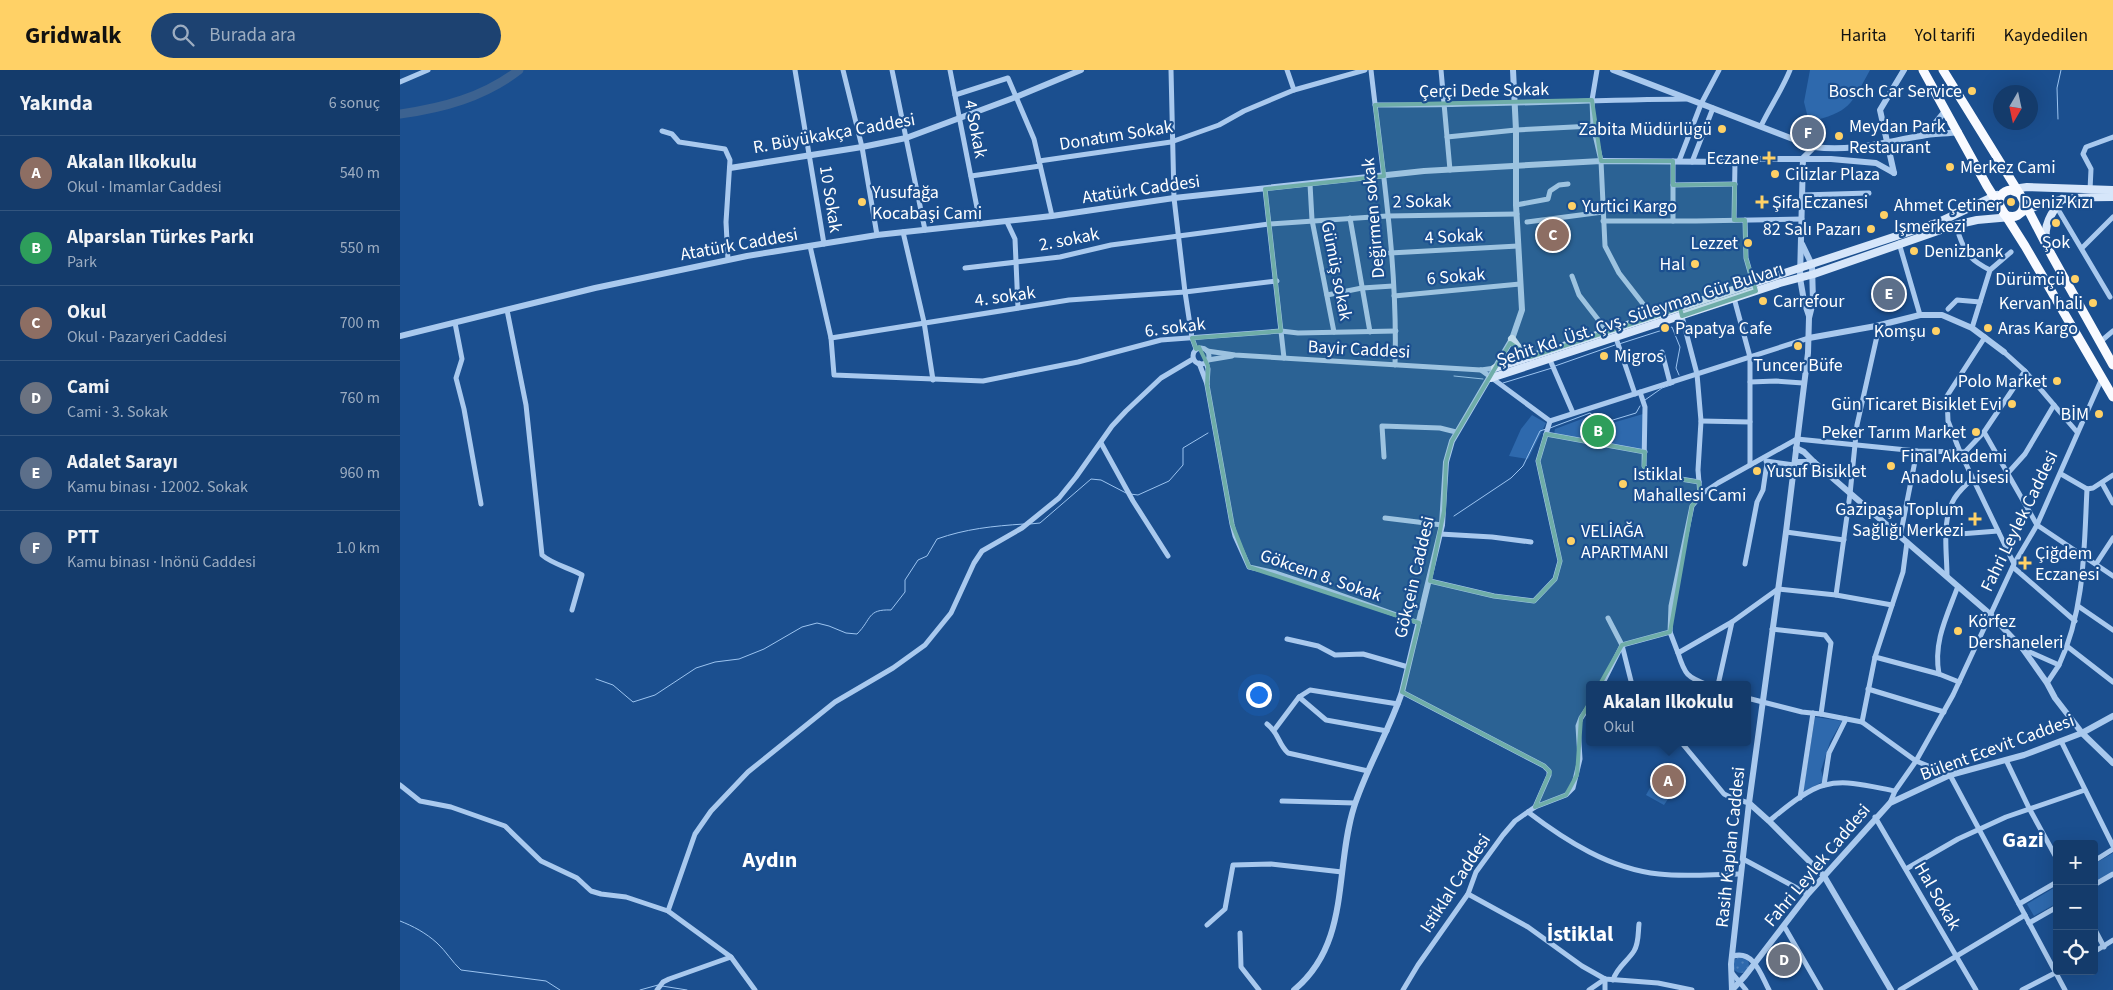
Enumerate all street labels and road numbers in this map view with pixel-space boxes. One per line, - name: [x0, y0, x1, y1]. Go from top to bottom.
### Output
- street label: Çerçi Dede Sokak: [1419, 77, 1549, 104]
- street label: 4 Sokak: [958, 98, 993, 160]
- street label: R. Büyükakça Caddesi: [751, 107, 917, 160]
- street label: Donatım Sokak: [1058, 114, 1175, 157]
- street label: Değirmen sokak: [1356, 157, 1391, 279]
- street label: 10 Sokak: [813, 164, 848, 234]
- street label: Atatürk Caddesi: [1080, 169, 1202, 210]
- street label: 2 Sokak: [1392, 188, 1452, 215]
- street label: Gümüş sokak: [1315, 219, 1358, 323]
- street label: 2. sokak: [1037, 221, 1102, 258]
- street label: Atatürk Caddesi: [678, 222, 800, 267]
- street label: 4 Sokak: [1424, 222, 1484, 251]
- street label: Şehit Kd. Üst. Çvş. Süleyman Gür Bulvarı: [1494, 256, 1787, 373]
- street label: 6 Sokak: [1426, 261, 1486, 292]
- street label: 4. sokak: [973, 280, 1037, 313]
- street label: 6. sokak: [1143, 311, 1207, 344]
- street label: Bayir Caddesi: [1307, 334, 1411, 365]
- street label: Fahri Leylek Caddesi: [1975, 447, 2064, 596]
- street label: Gökçein Caddesi: [1388, 514, 1441, 640]
- street label: Gökceın 8. Sokak: [1257, 543, 1385, 608]
- street label: Bülent Ecevit Caddesi: [1917, 708, 2078, 787]
- street label: Rasih Kaplan Caddesi: [1710, 765, 1751, 929]
- street label: Fahri Leylek Caddesi: [1758, 798, 1876, 932]
- street label: Istiklal Caddesi: [1414, 829, 1497, 938]
- street label: Hal Sokak: [1908, 857, 1967, 935]

